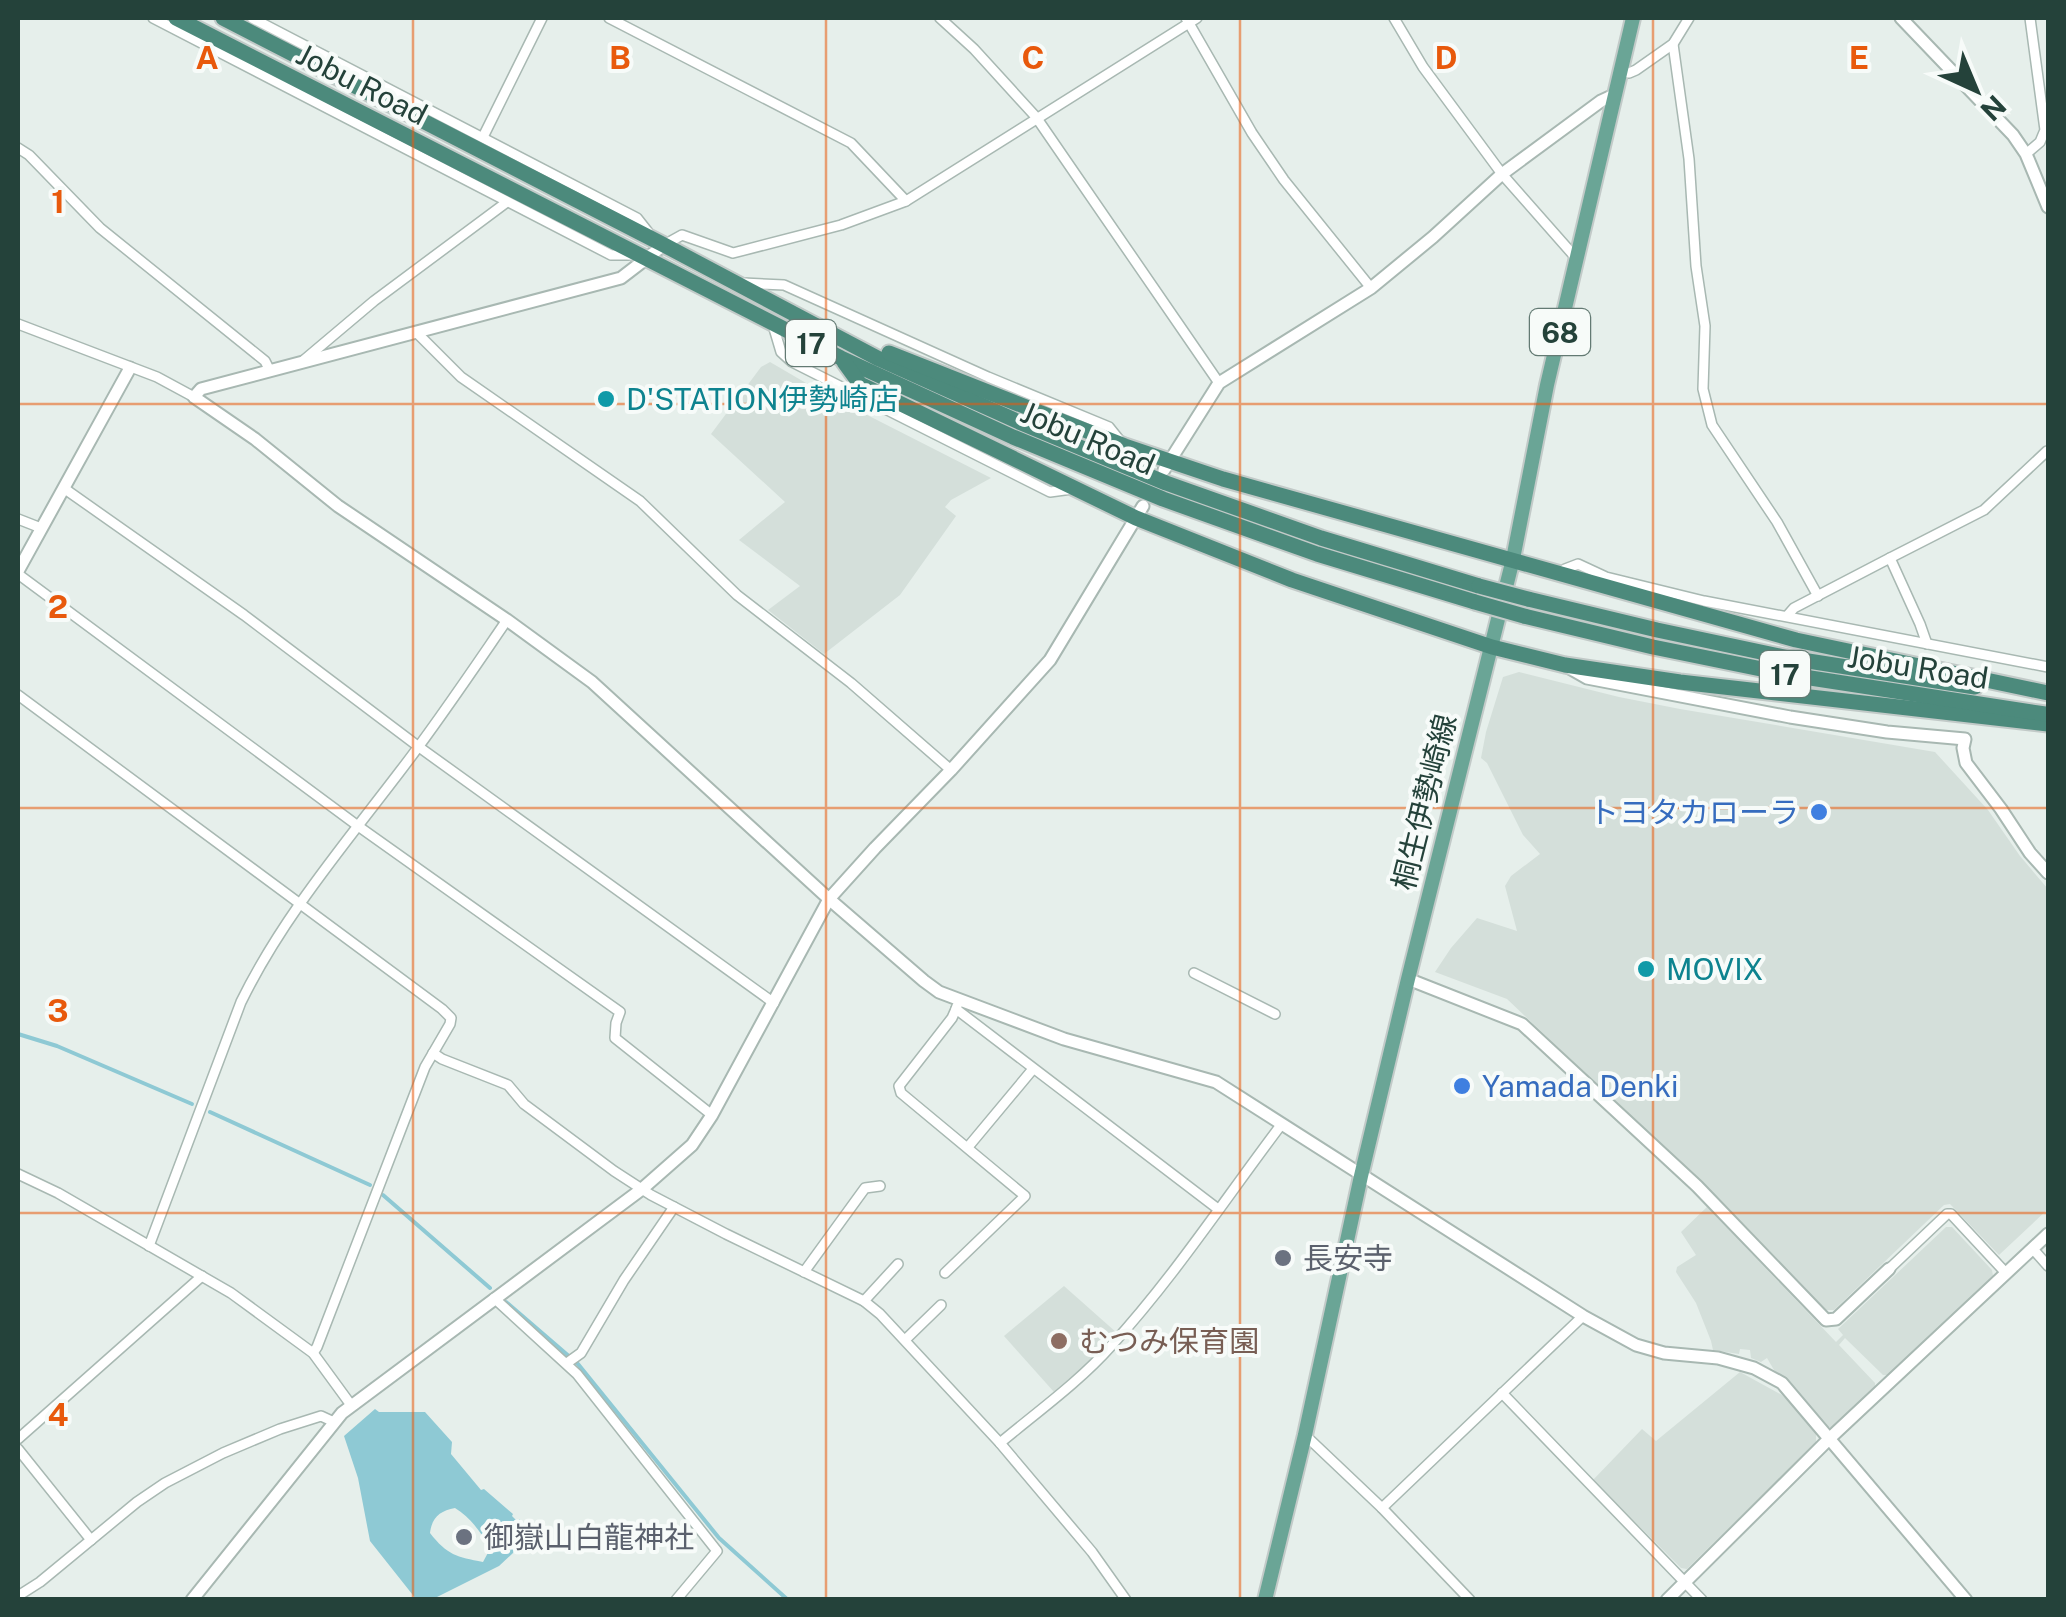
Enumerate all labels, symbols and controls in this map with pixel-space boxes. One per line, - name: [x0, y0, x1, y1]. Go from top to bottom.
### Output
- street label: Jobu Road: [290, 36, 434, 132]
- text: A: [195, 39, 219, 76]
- text: B: [609, 39, 631, 76]
- text: C: [1022, 39, 1044, 76]
- text: D: [1434, 39, 1458, 76]
- text: E: [1849, 39, 1869, 76]
- north arrow: [1926, 40, 2026, 140]
- text: N: [1974, 89, 2013, 128]
- text: 1: [51, 183, 65, 220]
- road number: 68: [1530, 309, 1590, 355]
- road number: 17: [786, 320, 836, 366]
- place label: D'STATION伊勢崎店: [626, 381, 899, 417]
- marker: D'STATION伊勢崎店: [595, 388, 617, 410]
- street label: Jobu Road: [1016, 394, 1160, 482]
- text: 2: [48, 588, 68, 625]
- street label: Jobu Road: [1845, 638, 1991, 696]
- road number: 17: [1760, 651, 1810, 697]
- street label: 桐生伊勢崎線: [1385, 710, 1463, 894]
- place label: トヨタカローラ: [1589, 794, 1799, 830]
- marker: トヨタカローラ: [1808, 801, 1830, 823]
- place label: MOVIX: [1666, 951, 1763, 987]
- marker: MOVIX: [1635, 958, 1657, 980]
- text: 3: [47, 992, 69, 1029]
- place label: Yamada Denki: [1482, 1068, 1679, 1104]
- marker: Yamada Denki: [1451, 1075, 1473, 1097]
- place label: 長安寺: [1303, 1240, 1393, 1276]
- marker: 長安寺: [1272, 1247, 1294, 1269]
- place label: むつみ保育園: [1079, 1323, 1259, 1359]
- marker: むつみ保育園: [1048, 1330, 1070, 1352]
- text: 4: [48, 1396, 69, 1433]
- place label: 御嶽山白龍神社: [484, 1519, 694, 1555]
- marker: 御嶽山白龍神社: [453, 1526, 475, 1548]

